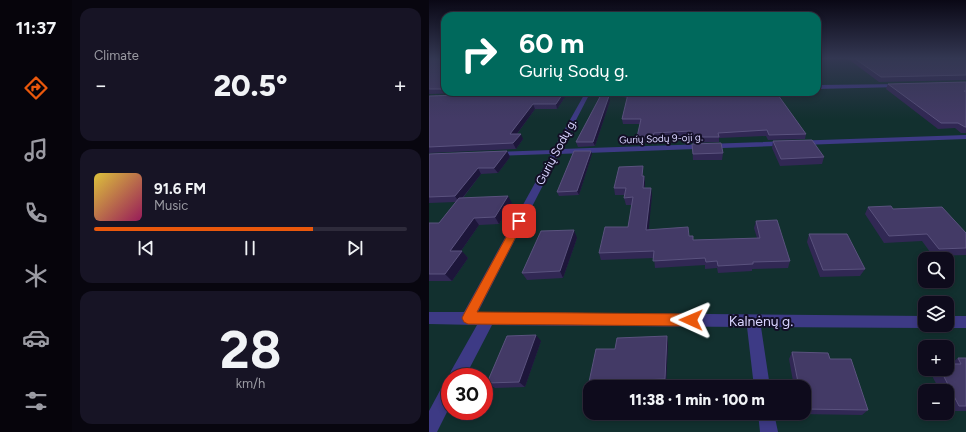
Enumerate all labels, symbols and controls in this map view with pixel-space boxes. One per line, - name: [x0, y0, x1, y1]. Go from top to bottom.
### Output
- text: 11:37: [16, 17, 56, 39]
- text: 60 m: [519, 26, 584, 60]
- icon: right: [453, 28, 505, 80]
- text: Climate: [94, 48, 139, 63]
- text: Gurių Sodų g.: [519, 60, 628, 82]
- text: 20.5°: [213, 67, 288, 104]
- text: −: [94, 72, 108, 99]
- text: +: [393, 72, 407, 99]
- icon: directions: [22, 74, 50, 102]
- street label: Gurių Sodų g.: [533, 117, 579, 187]
- street label: Gurių Sodų 9-oji g.: [619, 131, 703, 146]
- icon: music: [22, 136, 50, 164]
- text: 91.6 FM: [154, 180, 206, 198]
- text: Music: [154, 198, 188, 213]
- icon: phone: [22, 199, 50, 227]
- pin: [502, 204, 536, 238]
- icon: arrive: [508, 210, 530, 232]
- icon: previous: [135, 237, 157, 259]
- icon: pause: [239, 237, 261, 259]
- icon: next: [344, 237, 366, 259]
- map controls: [918, 252, 954, 420]
- button: search: [918, 252, 954, 288]
- icon: climate: [22, 262, 50, 290]
- button: layers: [918, 296, 954, 332]
- position arrow: [670, 299, 712, 341]
- street label: Kalnėnų g.: [729, 313, 793, 330]
- text: 28: [220, 319, 281, 381]
- icon: car: [22, 324, 50, 352]
- button: +: [918, 340, 954, 376]
- speed limit sign: 30: [441, 368, 493, 420]
- text: km/h: [236, 376, 265, 391]
- button: −: [918, 384, 954, 420]
- icon: filters: [22, 387, 50, 415]
- text: 11:38 · 1 min · 100 m: [629, 391, 765, 409]

